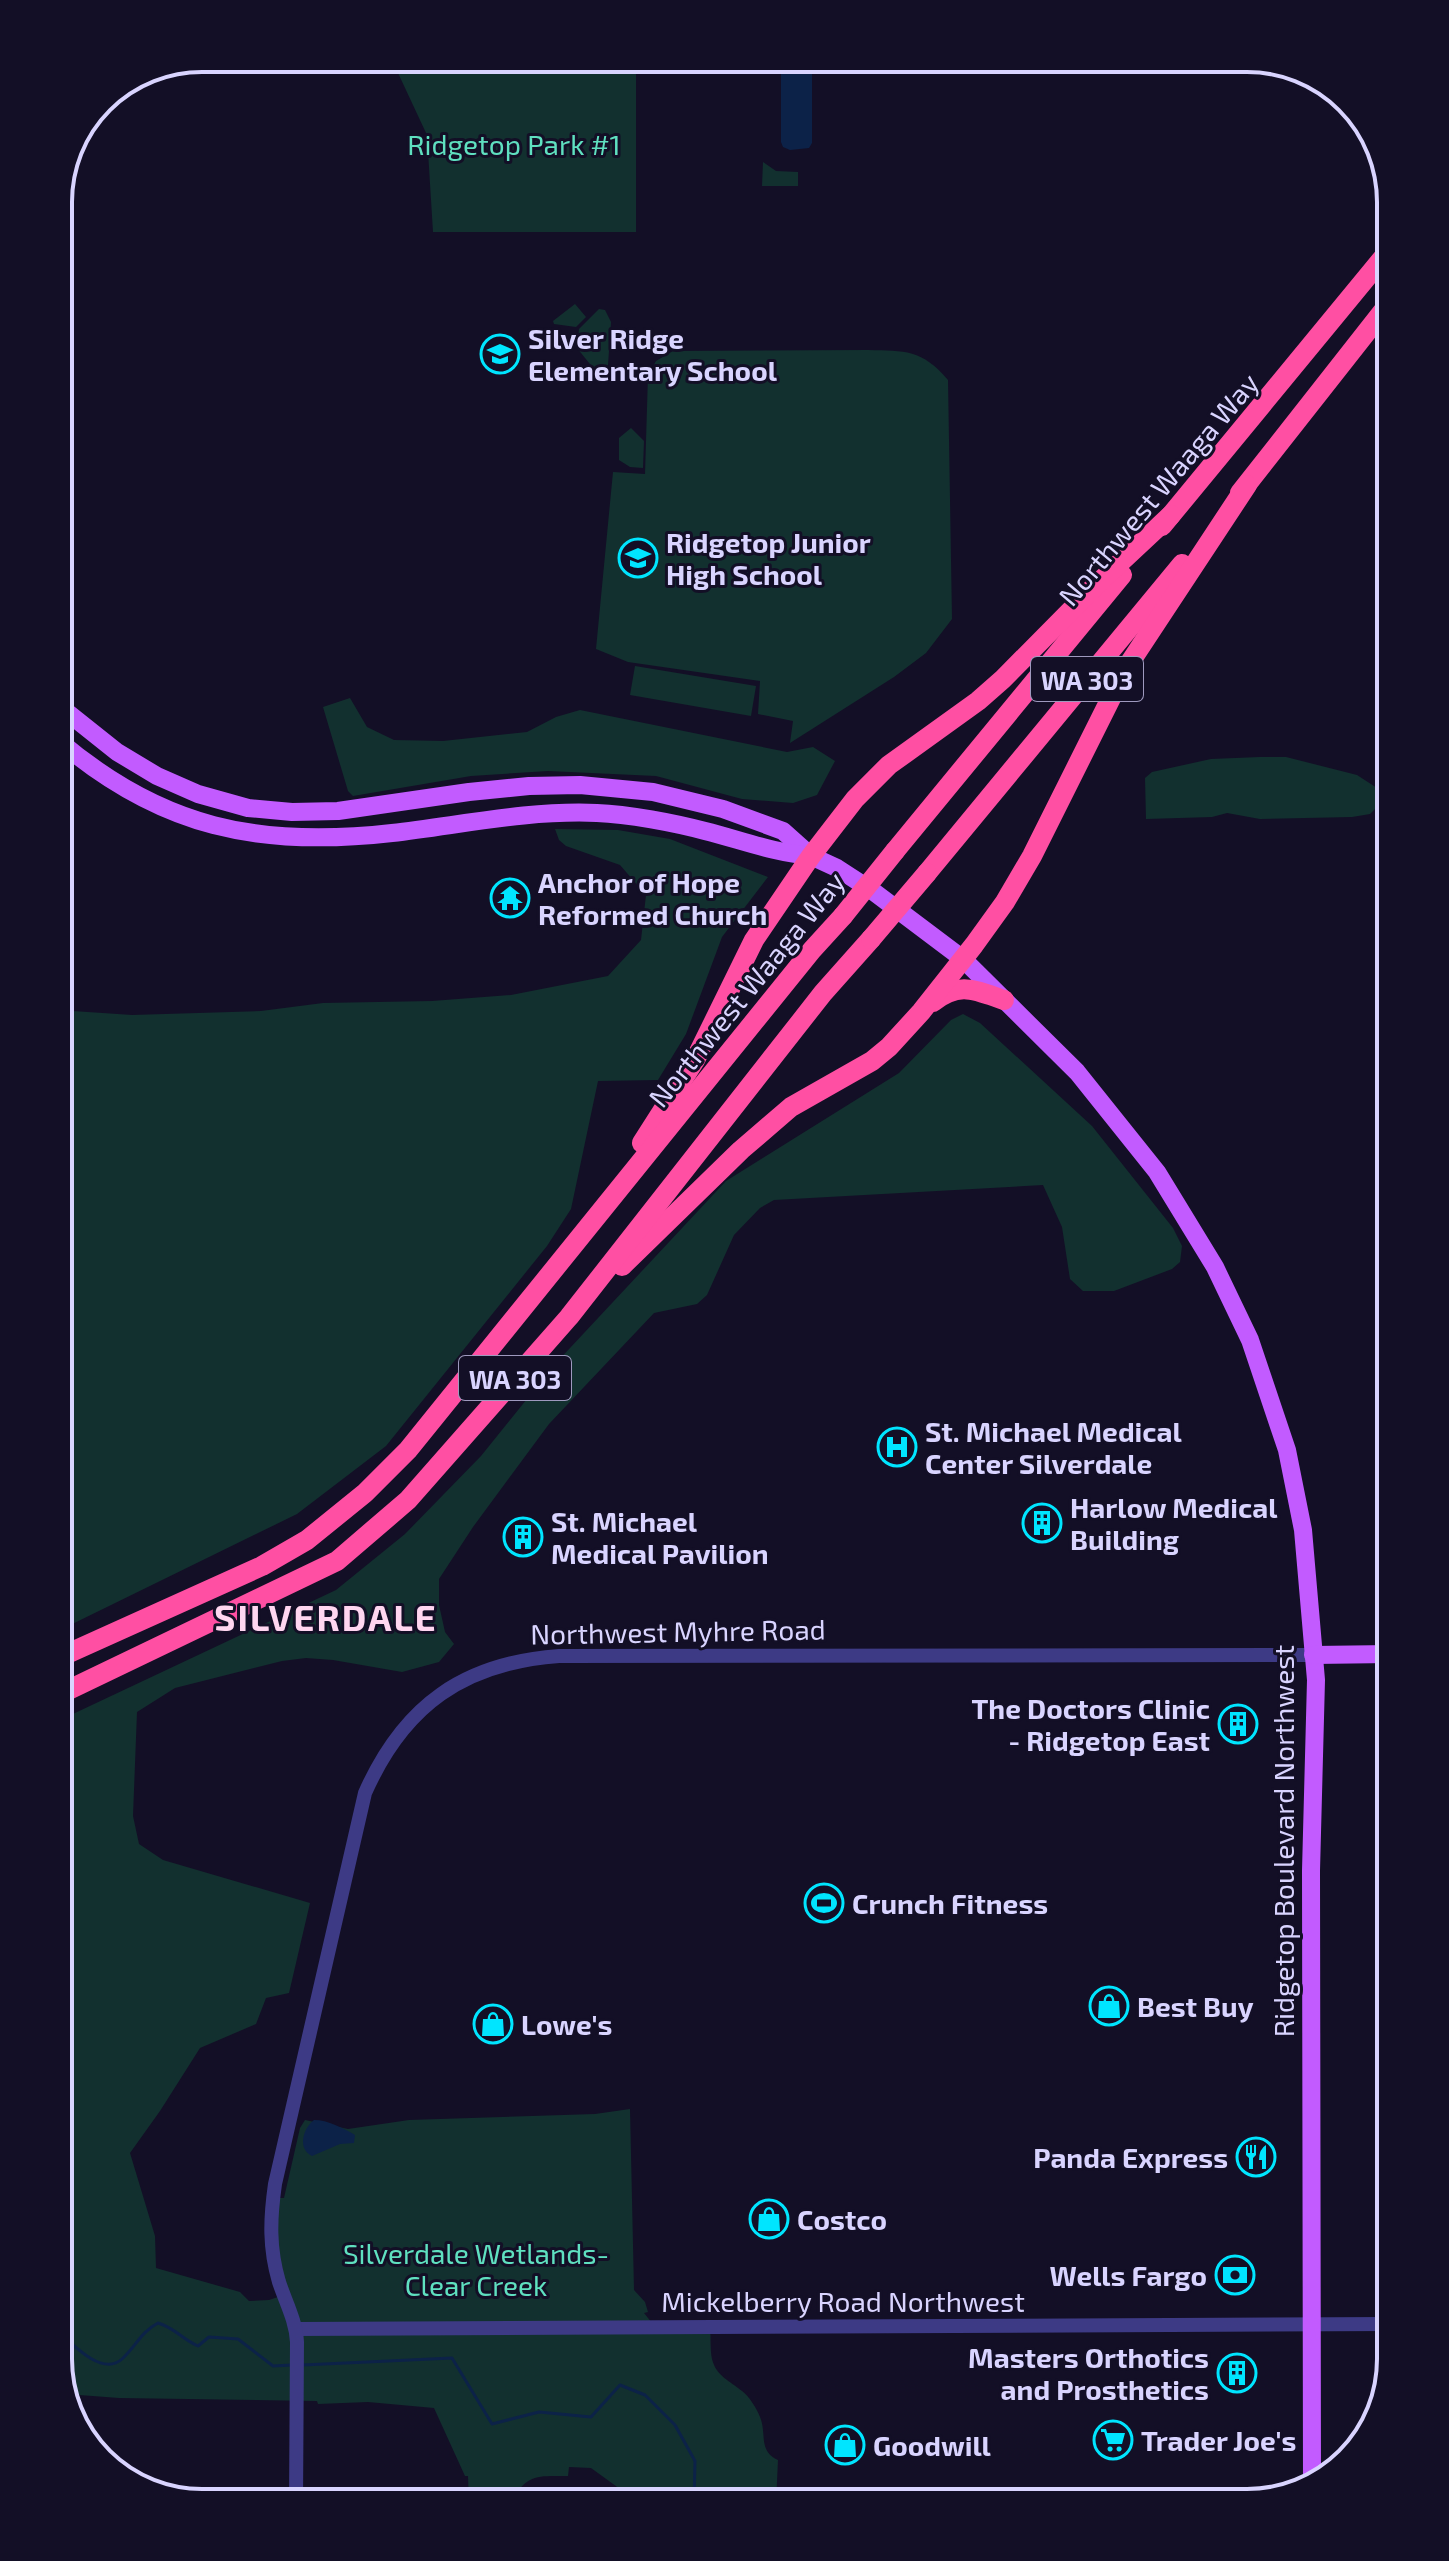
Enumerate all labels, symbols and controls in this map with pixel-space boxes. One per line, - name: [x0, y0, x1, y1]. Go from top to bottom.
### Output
- park label: Ridgetop Park #1: [407, 127, 621, 161]
- place label: Silver Ridge Elementary School: [528, 321, 778, 387]
- school or university icon: Silver Ridge Elementary School: [479, 333, 521, 375]
- street label: Northwest Waaga Way: [1051, 366, 1265, 612]
- place label: Ridgetop Junior High School: [666, 525, 871, 591]
- school or university icon: Ridgetop Junior High School: [617, 537, 659, 579]
- road number: WA 303: [1031, 657, 1143, 701]
- street label: Northwest Waaga Way: [641, 864, 851, 1113]
- place label: Anchor of Hope Reformed Church: [538, 865, 767, 931]
- temple icon: Anchor of Hope Reformed Church: [489, 877, 531, 919]
- road number: WA 303: [459, 1356, 571, 1400]
- place label: St. Michael Medical Center Silverdale: [925, 1414, 1183, 1480]
- hospital icon: St. Michael Medical Center Silverdale: [876, 1426, 918, 1468]
- place label: Harlow Medical Building: [1070, 1490, 1278, 1556]
- building icon: Harlow Medical Building: [1021, 1502, 1063, 1544]
- place label: St. Michael Medical Pavilion: [551, 1504, 769, 1570]
- building icon: St. Michael Medical Pavilion: [502, 1516, 544, 1558]
- district label: SILVERDALE: [214, 1595, 438, 1638]
- street label: Northwest Myhre Road: [530, 1611, 826, 1651]
- street label: Ridgetop Boulevard Northwest: [1266, 1645, 1300, 2037]
- place label: The Doctors Clinic - Ridgetop East: [972, 1691, 1210, 1757]
- building icon: The Doctors Clinic - Ridgetop East: [1217, 1703, 1259, 1745]
- sports icon: Crunch Fitness: [803, 1882, 845, 1924]
- place label: Crunch Fitness: [852, 1886, 1048, 1920]
- shop icon: Best Buy: [1088, 1985, 1130, 2027]
- place label: Best Buy: [1137, 1989, 1254, 2023]
- shop icon: Lowe's: [472, 2003, 514, 2045]
- place label: Lowe's: [521, 2007, 612, 2041]
- restaurant icon: Panda Express: [1235, 2136, 1277, 2178]
- place label: Panda Express: [1033, 2140, 1228, 2174]
- shop icon: Costco: [748, 2198, 790, 2240]
- place label: Costco: [797, 2202, 887, 2236]
- park label: Silverdale Wetlands- Clear Creek: [343, 2236, 609, 2302]
- bank icon: Wells Fargo: [1214, 2254, 1256, 2296]
- place label: Wells Fargo: [1050, 2258, 1207, 2292]
- street label: Mickelberry Road Northwest: [661, 2284, 1025, 2318]
- place label: Masters Orthotics and Prosthetics: [968, 2340, 1209, 2406]
- building icon: Masters Orthotics and Prosthetics: [1216, 2352, 1258, 2394]
- supermarket icon: Trader Joe's: [1092, 2419, 1134, 2461]
- place label: Trader Joe's: [1141, 2423, 1296, 2457]
- shop icon: Goodwill: [824, 2424, 866, 2466]
- place label: Goodwill: [873, 2428, 992, 2462]

